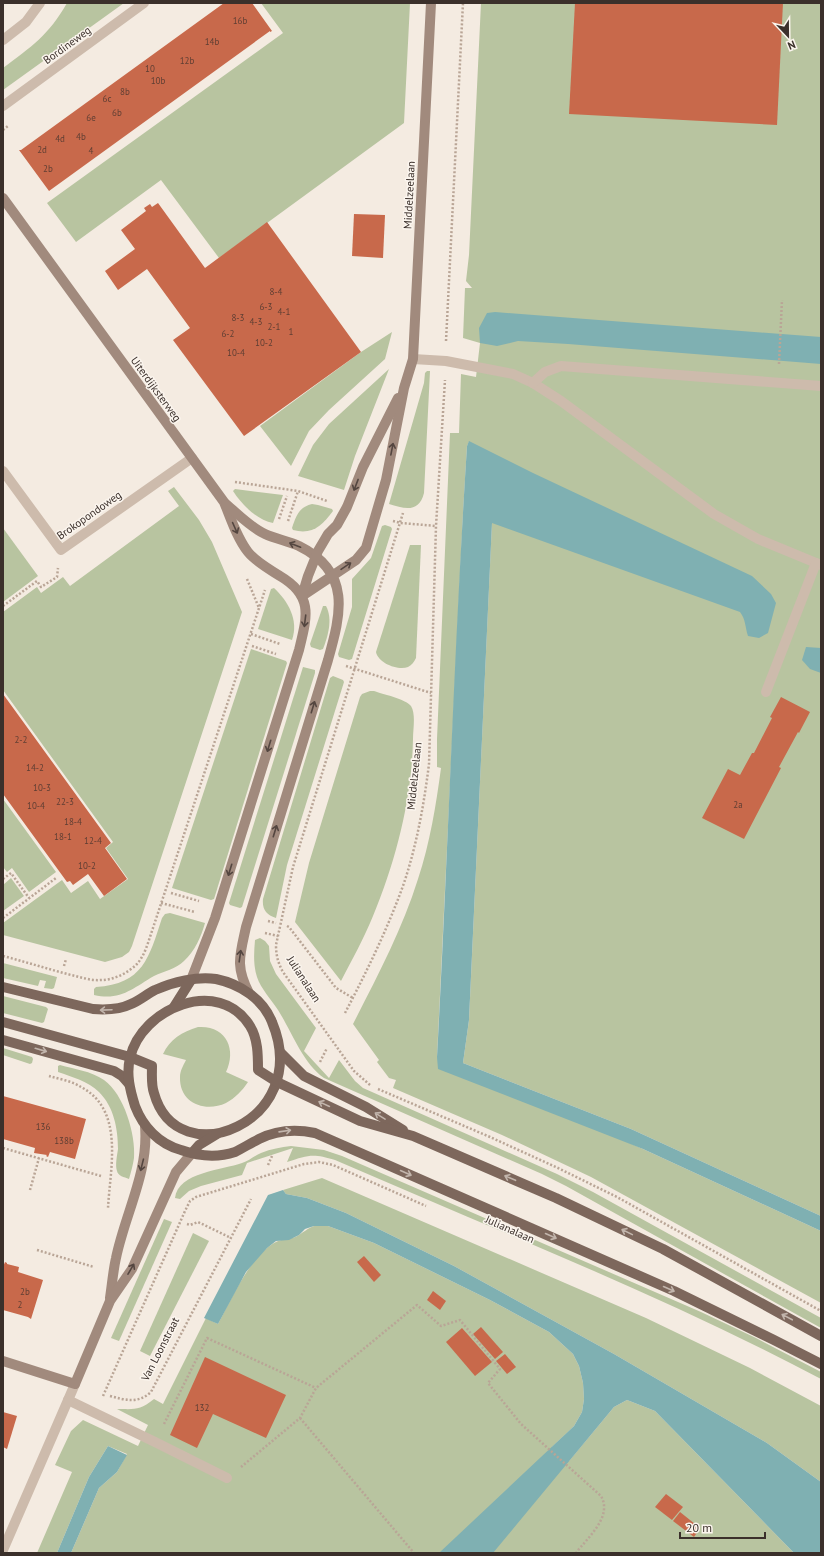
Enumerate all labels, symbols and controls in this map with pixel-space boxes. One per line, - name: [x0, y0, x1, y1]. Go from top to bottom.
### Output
- house number: 16b: [233, 15, 247, 26]
- north arrow: [768, 16, 808, 56]
- street label: Bordineweg: [40, 23, 94, 67]
- house number: 14b: [205, 36, 219, 47]
- text: N: [786, 37, 798, 53]
- house number: 12b: [180, 55, 194, 66]
- house number: 10: [145, 63, 155, 74]
- house number: 10b: [151, 75, 165, 86]
- house number: 8b: [120, 86, 130, 97]
- house number: 6c: [103, 93, 111, 104]
- house number: 6b: [112, 107, 122, 118]
- house number: 6e: [86, 112, 96, 123]
- house number: 4b: [76, 131, 86, 142]
- house number: 4d: [55, 133, 65, 144]
- house number: 2d: [37, 144, 47, 155]
- house number: 4: [89, 145, 94, 156]
- street label: Middelzeelaan: [400, 161, 418, 229]
- house number: 2b: [43, 163, 53, 174]
- house number: 8-4: [269, 286, 283, 297]
- house number: 6-3: [259, 301, 273, 312]
- house number: 4-1: [277, 306, 291, 317]
- house number: 8-3: [231, 312, 245, 323]
- house number: 4-3: [249, 316, 263, 327]
- house number: 2-1: [267, 321, 281, 332]
- house number: 1: [289, 326, 294, 337]
- house number: 6-2: [221, 328, 235, 339]
- house number: 10-2: [255, 337, 273, 348]
- house number: 10-4: [227, 347, 245, 358]
- street label: Uiterdijksterweg: [128, 354, 184, 424]
- one-way arrow: [389, 443, 397, 456]
- one-way arrow: [351, 479, 359, 491]
- street label: Brokopondoweg: [54, 487, 124, 543]
- one-way arrow: [231, 521, 239, 533]
- one-way arrow: [289, 540, 301, 548]
- one-way arrow: [340, 562, 351, 570]
- one-way arrow: [301, 615, 309, 628]
- one-way arrow: [310, 701, 317, 714]
- house number: 2-2: [14, 734, 28, 745]
- one-way arrow: [265, 739, 272, 752]
- street label: Middelzeelaan: [403, 741, 425, 811]
- house number: 14-2: [26, 762, 44, 773]
- house number: 10-3: [33, 782, 51, 793]
- house number: 22-3: [56, 796, 74, 807]
- house number: 2a: [733, 799, 743, 810]
- house number: 10-4: [27, 800, 45, 811]
- house number: 18-4: [64, 816, 82, 827]
- one-way arrow: [272, 825, 279, 838]
- house number: 18-1: [54, 831, 72, 842]
- house number: 12-4: [84, 835, 102, 846]
- house number: 10-2: [78, 860, 96, 871]
- one-way arrow: [226, 863, 233, 876]
- one-way arrow: [236, 950, 244, 963]
- street label: Julianalaan: [283, 952, 324, 1005]
- one-way arrow: [100, 1006, 113, 1013]
- one-way arrow: [34, 1047, 47, 1054]
- one-way arrow: [318, 1100, 330, 1107]
- one-way arrow: [374, 1111, 386, 1119]
- house number: 136: [36, 1121, 50, 1132]
- one-way arrow: [278, 1128, 291, 1135]
- house number: 138b: [54, 1135, 74, 1146]
- one-way arrow: [138, 1158, 146, 1171]
- one-way arrow: [400, 1170, 412, 1177]
- one-way arrow: [504, 1174, 516, 1181]
- street label: Julianalaan: [482, 1212, 537, 1246]
- one-way arrow: [622, 1228, 634, 1235]
- one-way arrow: [544, 1233, 556, 1240]
- one-way arrow: [128, 1263, 136, 1275]
- house number: 2b: [20, 1286, 30, 1297]
- one-way arrow: [663, 1286, 675, 1293]
- house number: 2: [18, 1299, 23, 1310]
- one-way arrow: [781, 1313, 793, 1321]
- street label: Van Loonstraat: [137, 1315, 182, 1384]
- house number: 132: [195, 1402, 209, 1413]
- scale bar: [680, 1514, 765, 1540]
- text: 20 m: [686, 1520, 712, 1535]

